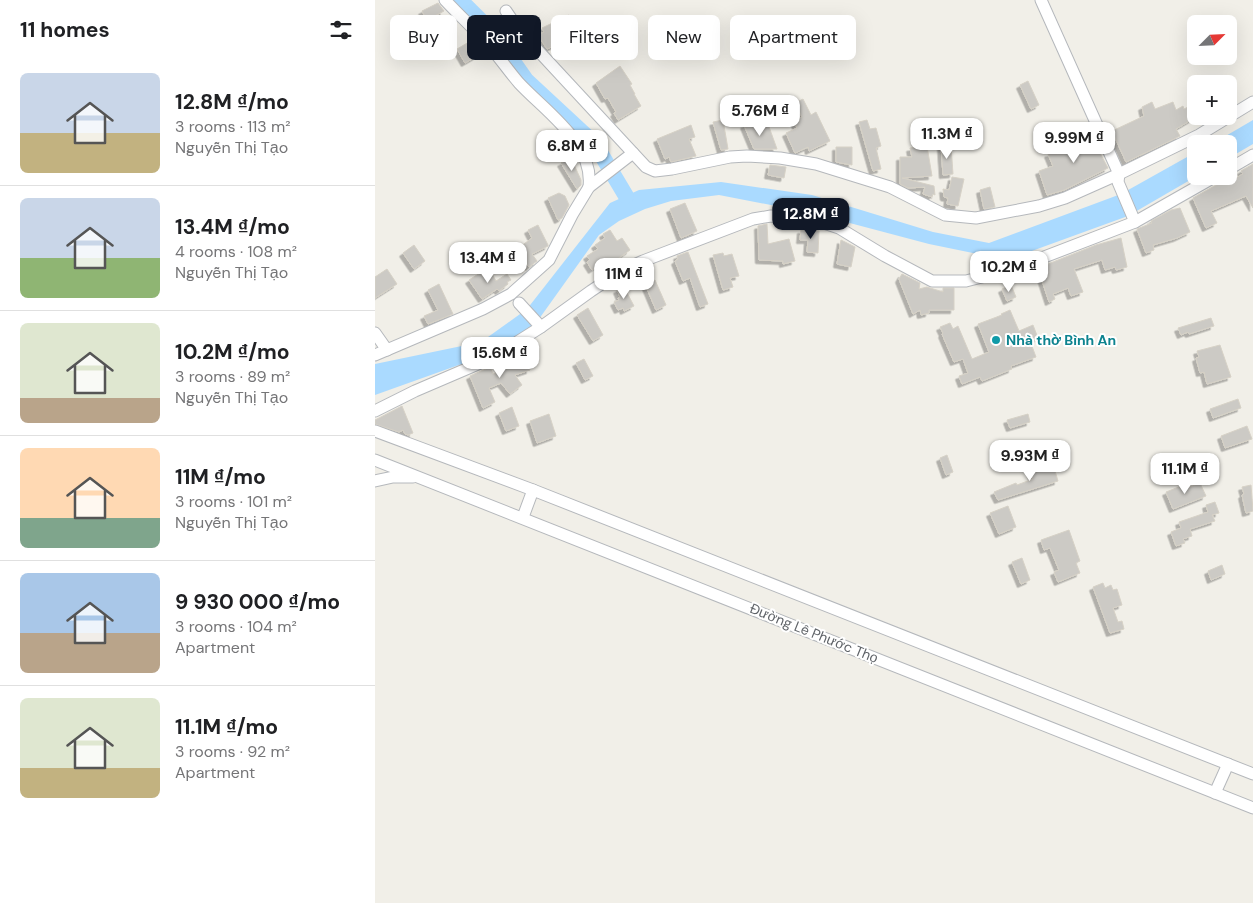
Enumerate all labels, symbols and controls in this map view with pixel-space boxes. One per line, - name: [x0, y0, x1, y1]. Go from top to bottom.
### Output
- chip: Buy: [390, 15, 457, 60]
- chip: Rent: [467, 15, 541, 60]
- chip: Filters: [551, 15, 638, 60]
- chip: New: [648, 15, 720, 60]
- chip: Apartment: [730, 15, 856, 60]
- north arrow: [1187, 15, 1237, 65]
- map controls: [1187, 15, 1237, 185]
- text: 11 homes: [20, 16, 110, 44]
- icon: filters: [327, 16, 355, 44]
- button: +: [1187, 75, 1237, 125]
- text: 12.8M ₫/mo: [175, 88, 289, 116]
- icon: home: [60, 93, 120, 153]
- pin: 5.76M ₫: [714, 94, 806, 137]
- text: 5.76M ₫: [731, 100, 789, 121]
- text: 3 rooms · 113 m²: [175, 116, 291, 137]
- pin: 11.3M ₫: [901, 118, 993, 160]
- pin: 9.99M ₫: [1028, 121, 1120, 164]
- text: 11.3M ₫: [921, 123, 973, 144]
- text: 9.99M ₫: [1044, 127, 1104, 148]
- pin: 6.8M ₫: [531, 130, 613, 172]
- text: 6.8M ₫: [547, 135, 597, 156]
- button: −: [1187, 135, 1237, 185]
- text: Nguyễn Thị Tạo: [175, 137, 288, 158]
- pin: 12.8M ₫: [765, 198, 857, 240]
- text: 12.8M ₫: [783, 203, 839, 224]
- text: 13.4M ₫/mo: [175, 213, 290, 241]
- icon: home: [60, 218, 120, 278]
- text: 4 rooms · 108 m²: [175, 241, 297, 262]
- pin: 13.4M ₫: [442, 242, 534, 284]
- text: 13.4M ₫: [460, 247, 516, 268]
- pin: 10.2M ₫: [963, 250, 1055, 293]
- text: 10.2M ₫: [981, 256, 1037, 277]
- pin: 11M ₫: [589, 258, 659, 300]
- text: Nguyễn Thị Tạo: [175, 262, 288, 283]
- text: 11M ₫: [605, 263, 643, 284]
- place label: Nhà thờ Bình An: [1006, 331, 1116, 349]
- marker: Nhà thờ Bình An: [990, 334, 1002, 346]
- pin: 15.6M ₫: [454, 336, 546, 379]
- text: 10.2M ₫/mo: [175, 338, 289, 366]
- text: 15.6M ₫: [472, 342, 528, 363]
- icon: home: [60, 343, 120, 403]
- text: 3 rooms · 89 m²: [175, 366, 290, 387]
- text: Nguyễn Thị Tạo: [175, 387, 288, 408]
- pin: 9.93M ₫: [984, 440, 1076, 482]
- text: 9.93M ₫: [1000, 445, 1060, 466]
- pin: 11.1M ₫: [1139, 452, 1231, 495]
- text: 11.1M ₫: [1161, 458, 1209, 479]
- text: 11M ₫/mo: [175, 463, 266, 491]
- icon: home: [60, 468, 120, 528]
- text: 3 rooms · 101 m²: [175, 491, 292, 512]
- text: Nguyễn Thị Tạo: [175, 512, 288, 533]
- text: 9 930 000 ₫/mo: [175, 588, 340, 616]
- icon: home: [60, 593, 120, 653]
- street label: Đường Lê Phước Thọ: [747, 599, 881, 667]
- text: 3 rooms · 104 m²: [175, 616, 297, 637]
- text: Apartment: [175, 637, 255, 658]
- text: 11.1M ₫/mo: [175, 713, 278, 741]
- icon: home: [60, 718, 120, 778]
- text: 3 rooms · 92 m²: [175, 741, 290, 762]
- text: Apartment: [175, 762, 255, 783]

